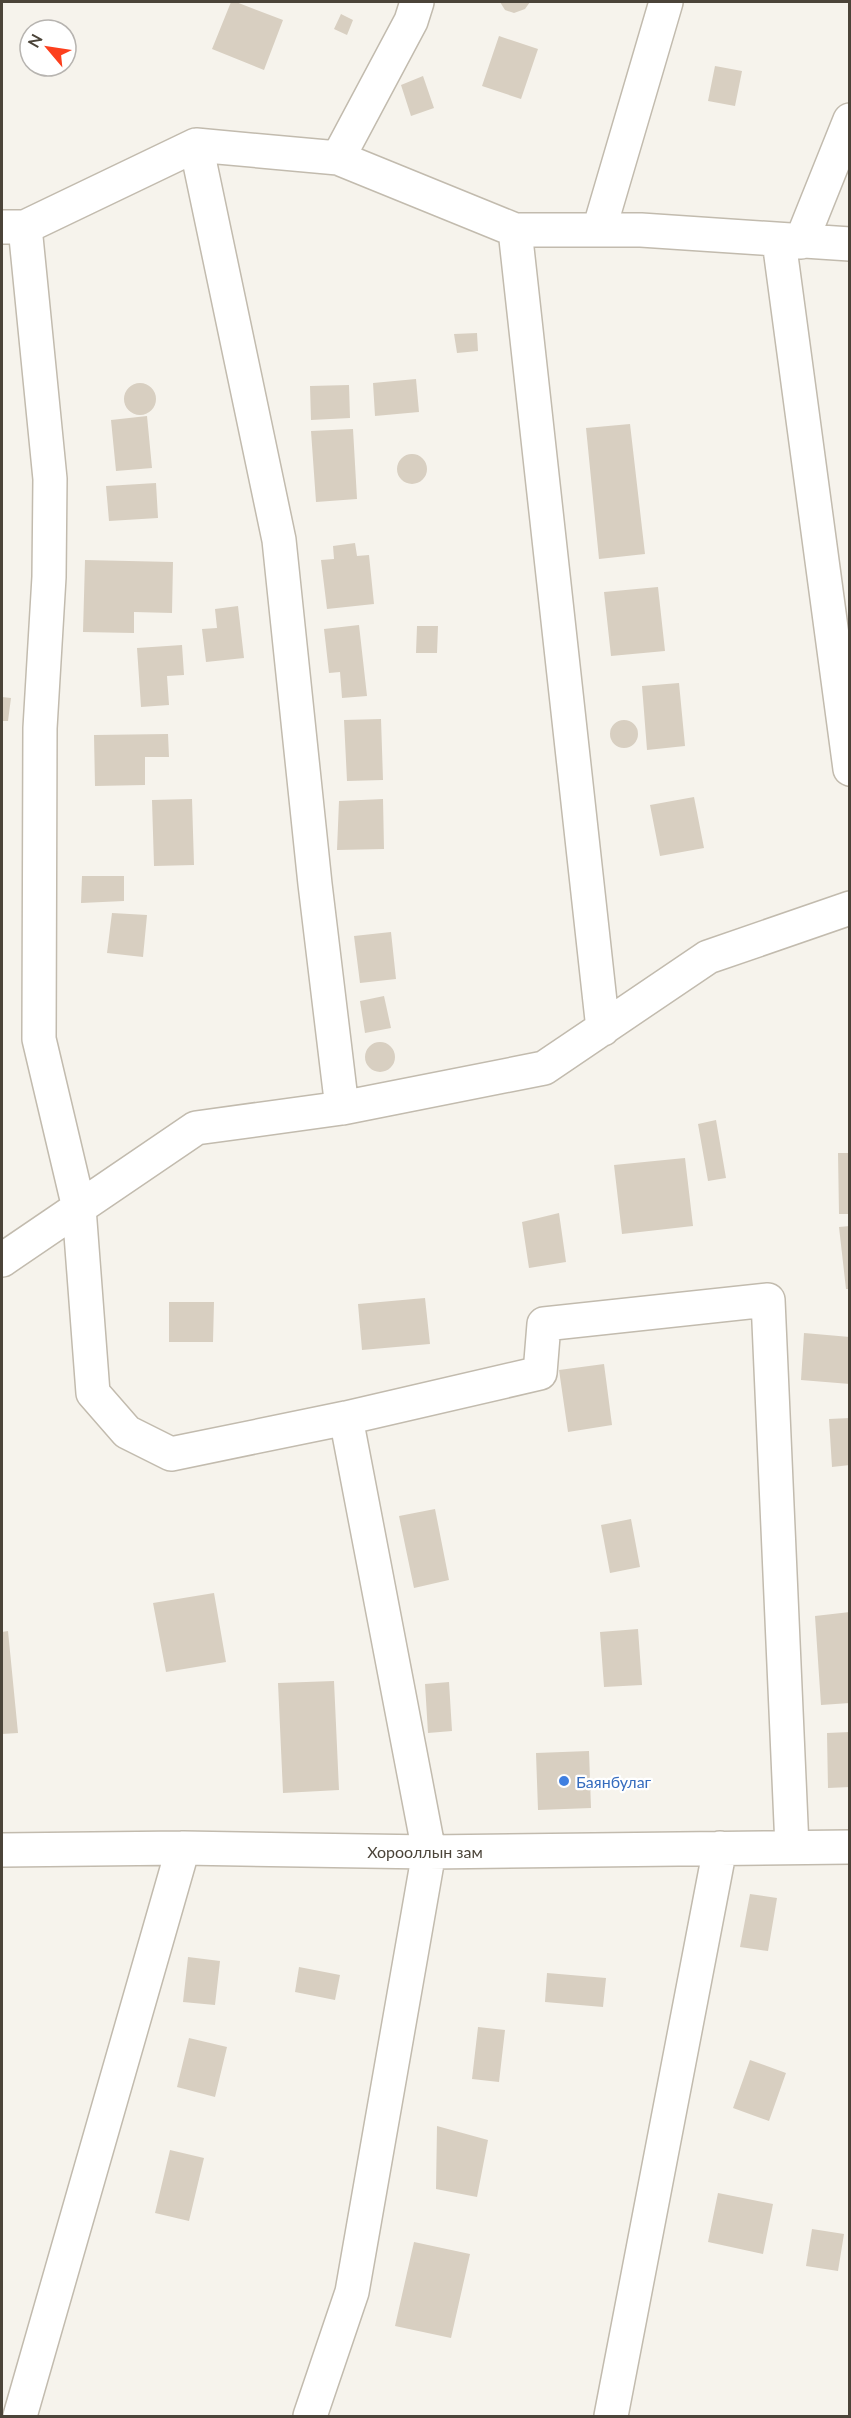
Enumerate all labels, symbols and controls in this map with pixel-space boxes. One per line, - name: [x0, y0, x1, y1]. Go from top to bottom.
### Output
- north arrow: [18, 18, 78, 78]
- text: N: [23, 30, 46, 50]
- place label: Баянбулаг: [576, 1772, 652, 1791]
- marker: Баянбулаг: [557, 1774, 571, 1788]
- street label: Хорооллын зам: [367, 1842, 483, 1861]

